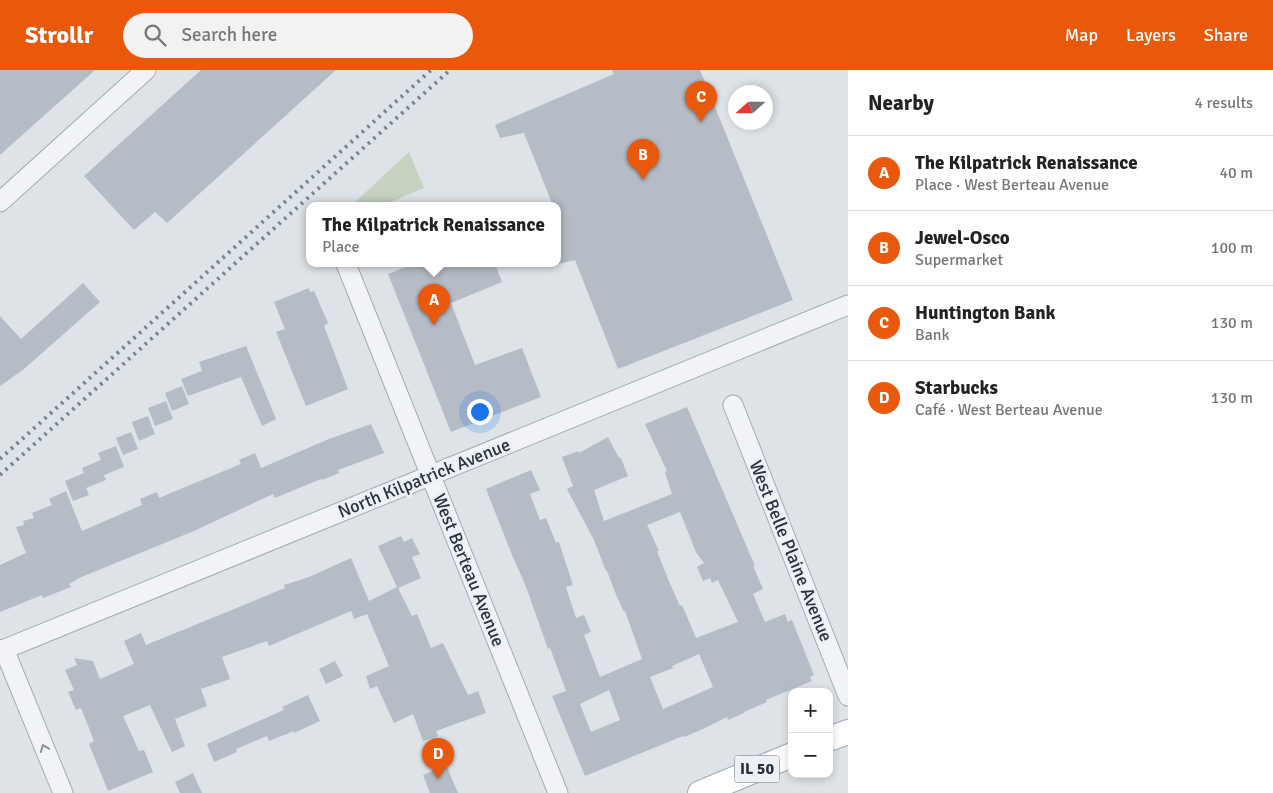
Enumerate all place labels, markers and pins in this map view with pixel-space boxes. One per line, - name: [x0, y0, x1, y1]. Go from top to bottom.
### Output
- pin: C: [685, 81, 717, 122]
- pin: B: [627, 139, 659, 180]
- pin: A: [418, 284, 450, 325]
- pin: D: [422, 738, 454, 779]

